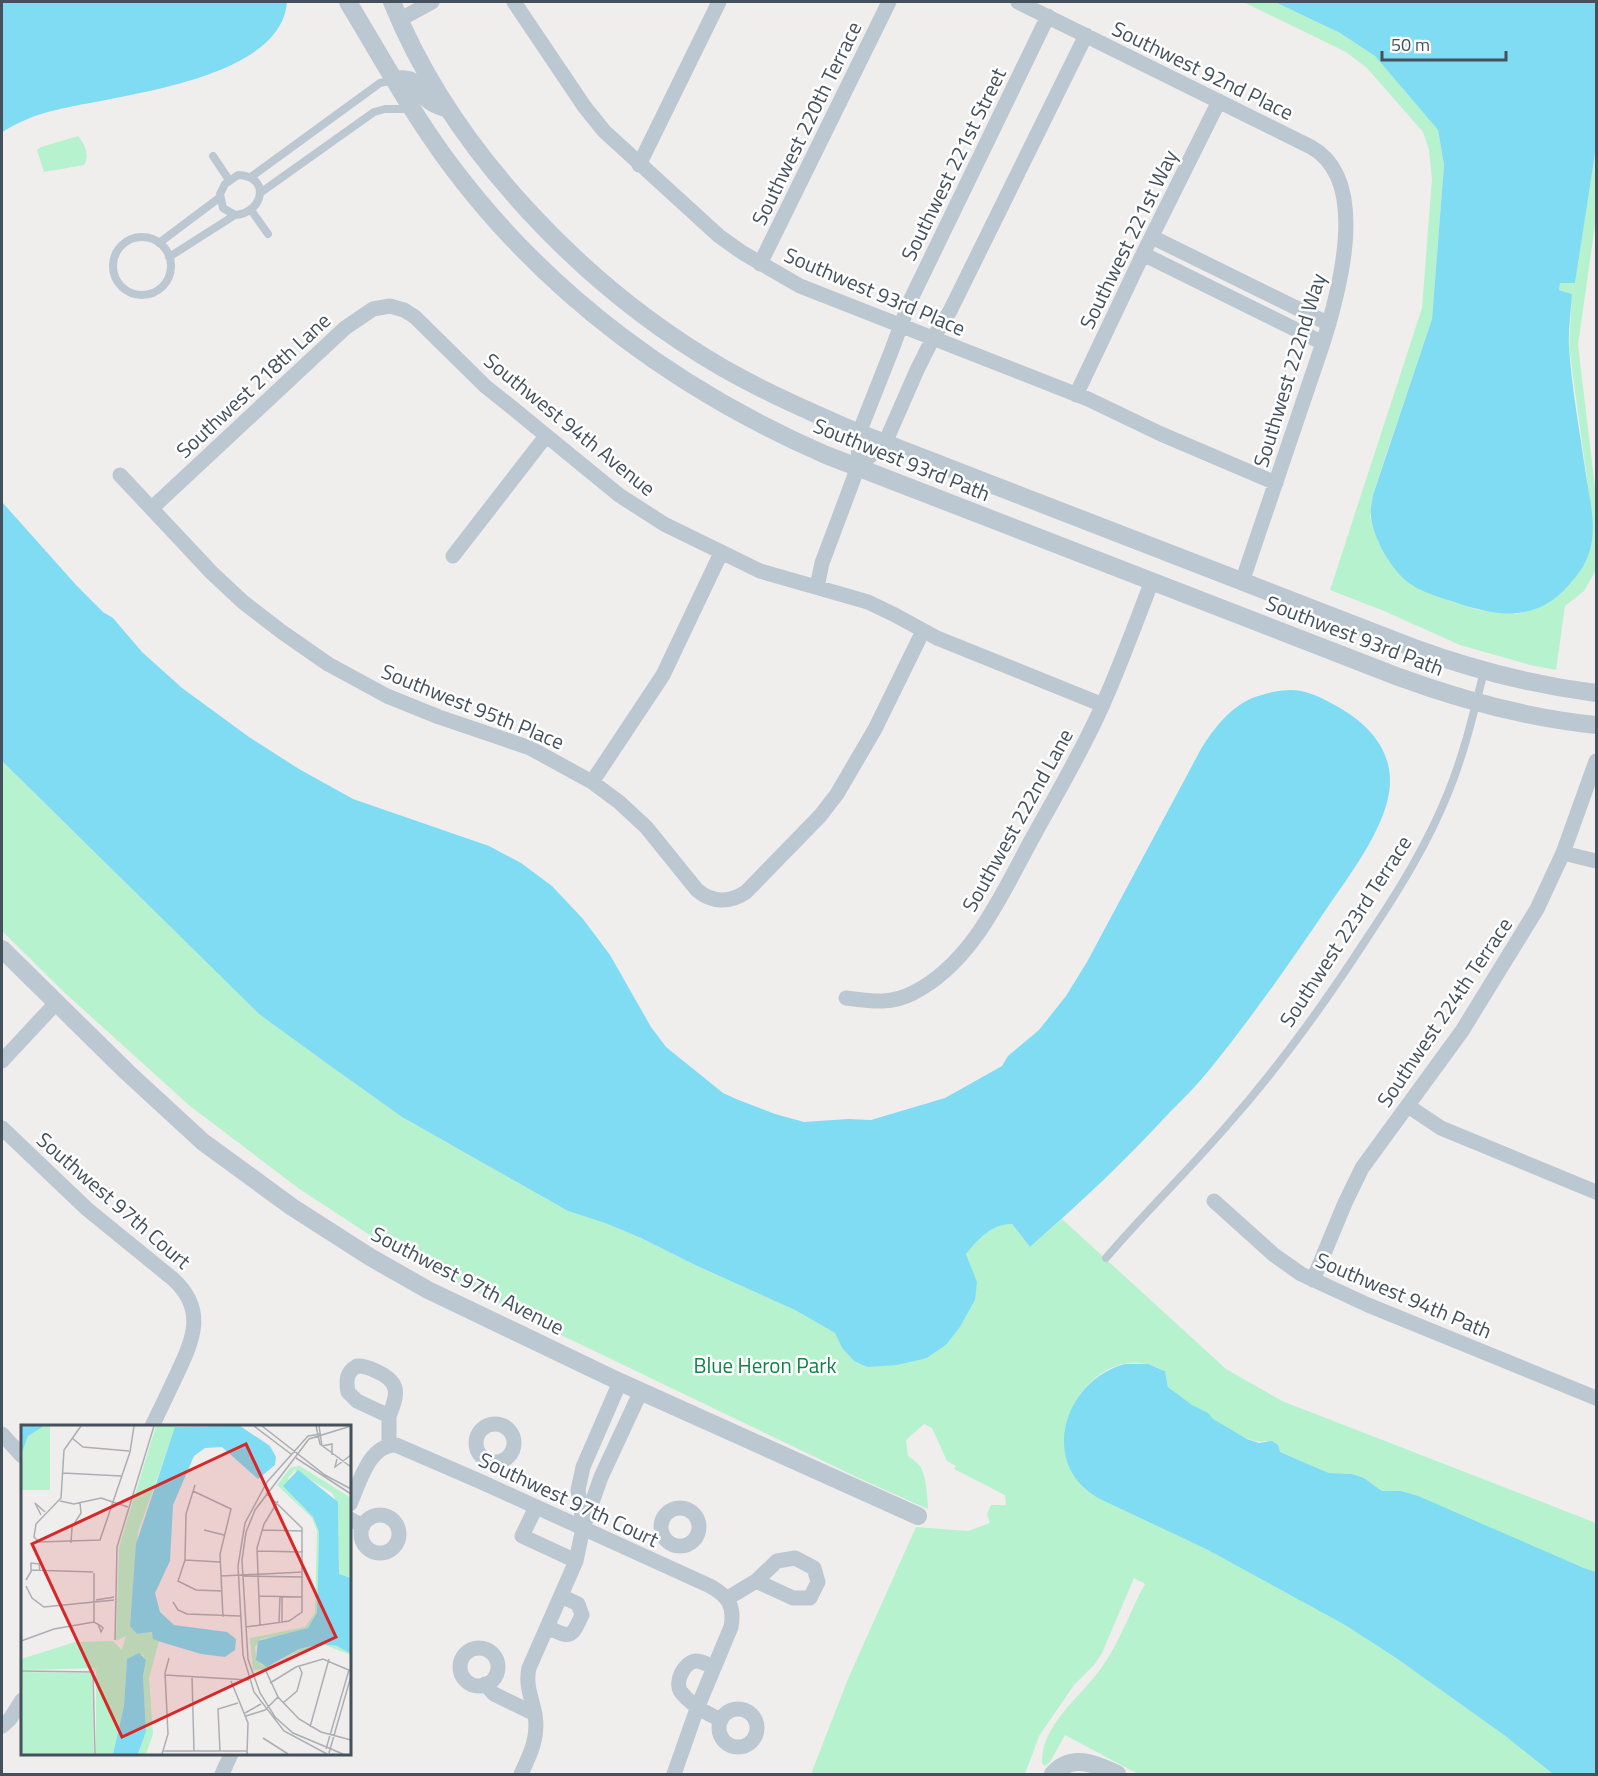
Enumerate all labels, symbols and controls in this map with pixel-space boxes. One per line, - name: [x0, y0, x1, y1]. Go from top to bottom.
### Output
- street label: Southwest 92nd Place: [1107, 12, 1299, 128]
- street label: Southwest 220th Terrace: [743, 16, 869, 230]
- scale bar: [1382, 24, 1506, 62]
- text: 50 m: [1391, 31, 1430, 58]
- street label: Southwest 221st Street: [892, 61, 1014, 266]
- street label: Southwest 221st Way: [1071, 144, 1185, 334]
- street label: Southwest 93rd Place: [779, 238, 971, 344]
- street label: Southwest 222nd Way: [1244, 269, 1334, 471]
- street label: Southwest 218th Lane: [168, 305, 338, 465]
- street label: Southwest 94th Avenue: [477, 345, 663, 503]
- street label: Southwest 93rd Path: [809, 409, 995, 509]
- street label: Southwest 93rd Path: [1261, 586, 1449, 684]
- street label: Southwest 95th Place: [377, 655, 569, 757]
- street label: Southwest 222nd Lane: [953, 723, 1081, 917]
- street label: Southwest 223rd Terrace: [1271, 829, 1419, 1033]
- street label: Southwest 224th Terrace: [1368, 910, 1520, 1114]
- street label: Southwest 97th Court: [30, 1124, 199, 1277]
- street label: Southwest 97th Avenue: [366, 1217, 570, 1343]
- street label: Southwest 94th Path: [1311, 1243, 1497, 1347]
- park label: Blue Heron Park: [693, 1349, 837, 1381]
- inset map: [21, 1425, 351, 1755]
- street label: Southwest 97th Court: [474, 1443, 665, 1555]

